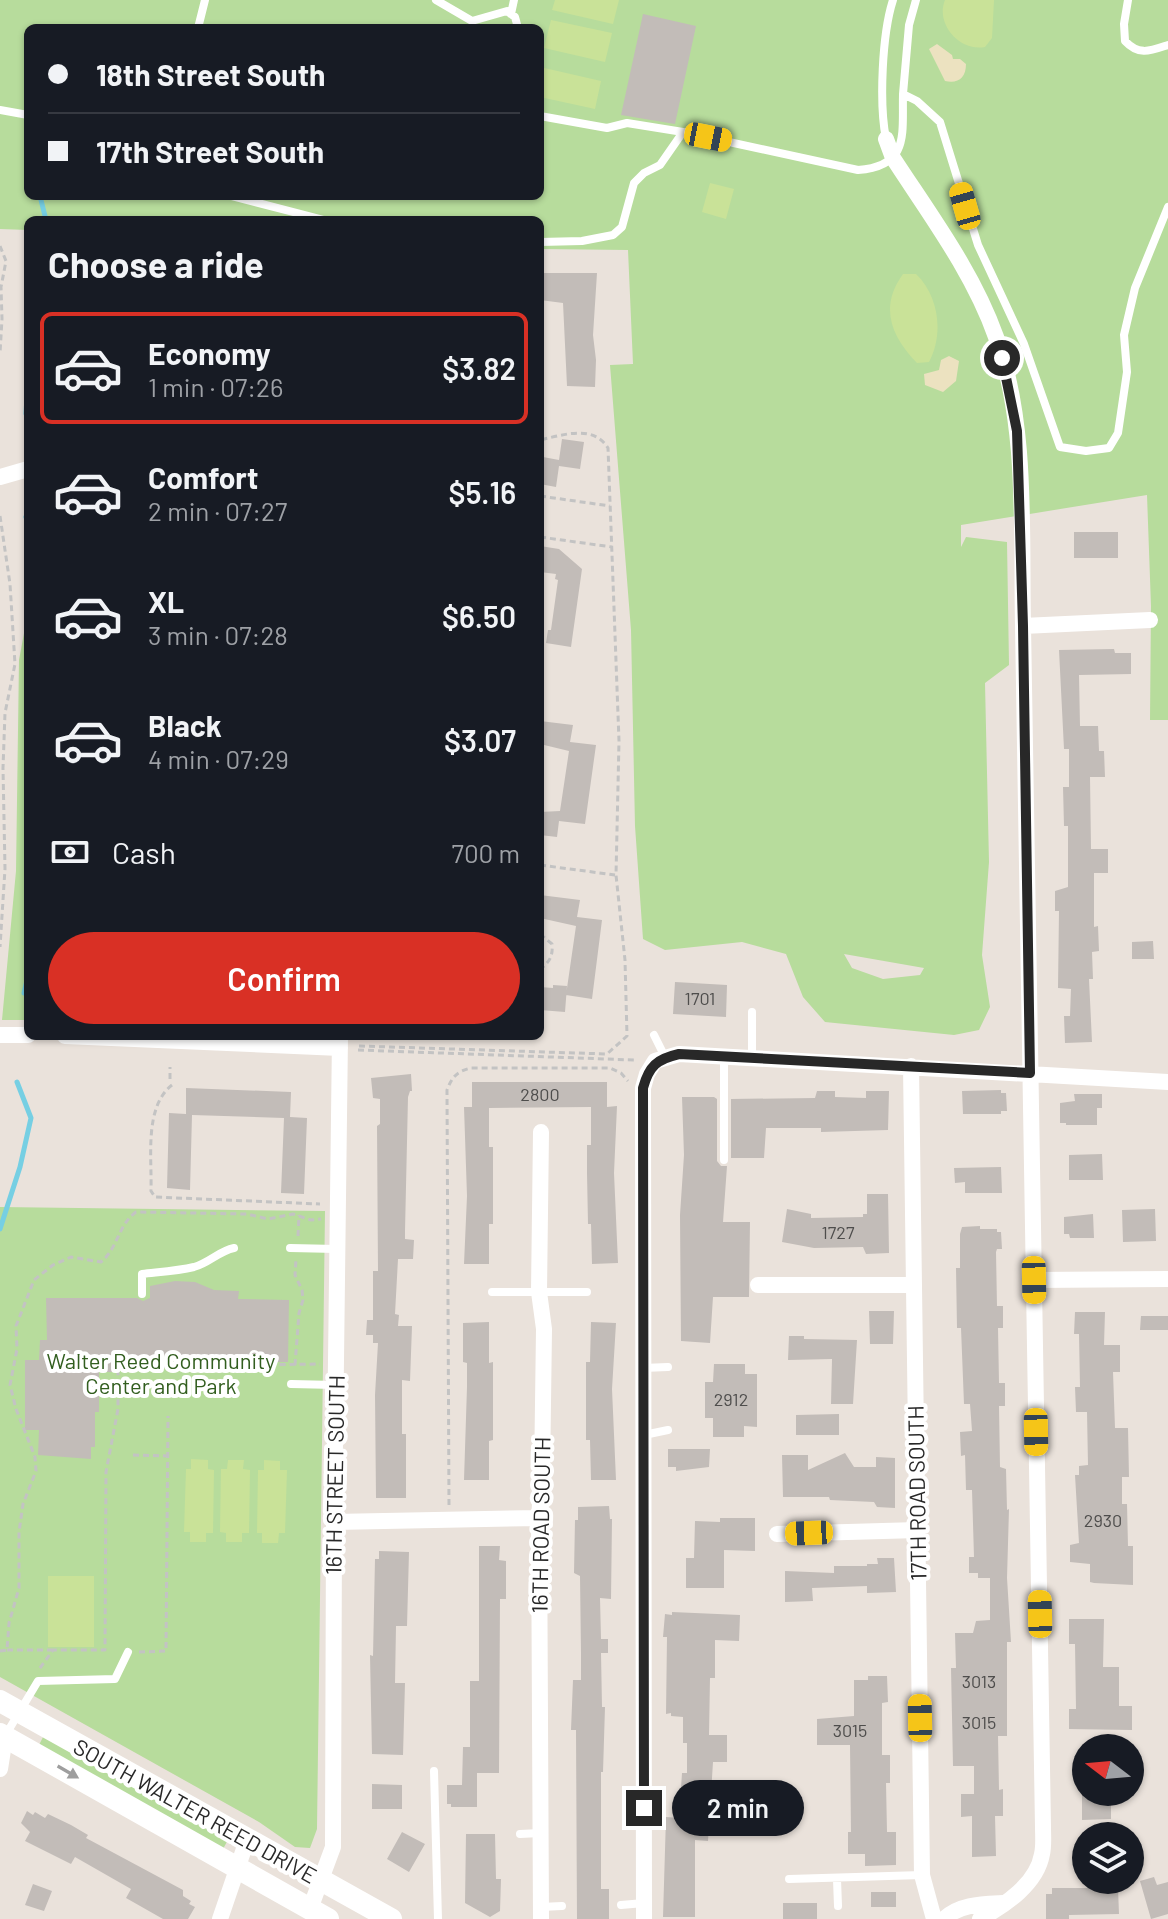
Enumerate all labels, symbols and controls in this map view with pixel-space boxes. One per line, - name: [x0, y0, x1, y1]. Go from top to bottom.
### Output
- text: 18th Street South: [96, 56, 326, 92]
- car: [682, 121, 734, 153]
- text: 17th Street South: [96, 133, 324, 169]
- car: [947, 180, 983, 232]
- text: Choose a ride: [48, 242, 264, 285]
- icon: car: [52, 332, 124, 404]
- text: Economy: [148, 335, 271, 371]
- route start: [984, 340, 1020, 376]
- text: $3.82: [442, 350, 516, 386]
- text: 1 min · 07:26: [148, 371, 283, 402]
- icon: car: [52, 456, 124, 528]
- text: Comfort: [148, 459, 258, 495]
- text: $5.16: [448, 474, 516, 510]
- text: 2 min · 07:27: [148, 495, 287, 526]
- icon: car: [52, 580, 124, 652]
- text: XL: [148, 583, 184, 619]
- text: $6.50: [442, 598, 516, 634]
- text: 3 min · 07:28: [148, 619, 288, 650]
- icon: car: [52, 704, 124, 776]
- text: Black: [148, 707, 222, 743]
- text: $3.07: [444, 722, 516, 758]
- text: 4 min · 07:29: [148, 743, 289, 774]
- icon: cash: [48, 830, 92, 874]
- text: Cash: [112, 834, 176, 870]
- text: 700 m: [452, 837, 520, 868]
- button: Confirm: [48, 932, 520, 1024]
- house number: 1701: [685, 987, 715, 1009]
- house number: 2800: [520, 1083, 560, 1105]
- house number: 1727: [822, 1221, 855, 1243]
- car: [1022, 1256, 1046, 1304]
- park label: Walter Reed Community Center and Park: [47, 1347, 275, 1398]
- street label: 16TH STREET SOUTH: [319, 1375, 349, 1575]
- house number: 2912: [714, 1388, 748, 1410]
- street label: 17TH ROAD SOUTH: [901, 1405, 931, 1581]
- car: [1024, 1408, 1048, 1456]
- street label: 16TH ROAD SOUTH: [525, 1437, 555, 1613]
- house number: 2930: [1084, 1509, 1122, 1531]
- car: [785, 1520, 833, 1546]
- car: [1028, 1590, 1052, 1638]
- house number: 3013: [962, 1670, 996, 1692]
- car: [908, 1694, 932, 1742]
- house number: 3015: [962, 1711, 996, 1733]
- house number: 3015: [833, 1719, 867, 1741]
- street label: SOUTH WALTER REED DRIVE: [69, 1732, 321, 1888]
- north arrow: [1072, 1734, 1144, 1806]
- map controls: [1072, 1734, 1144, 1894]
- one-way arrow: [57, 1765, 79, 1779]
- callout: 2 min: [672, 1780, 804, 1836]
- route end: [626, 1790, 662, 1826]
- text: 2 min: [707, 1792, 769, 1823]
- button: layers: [1072, 1822, 1144, 1894]

